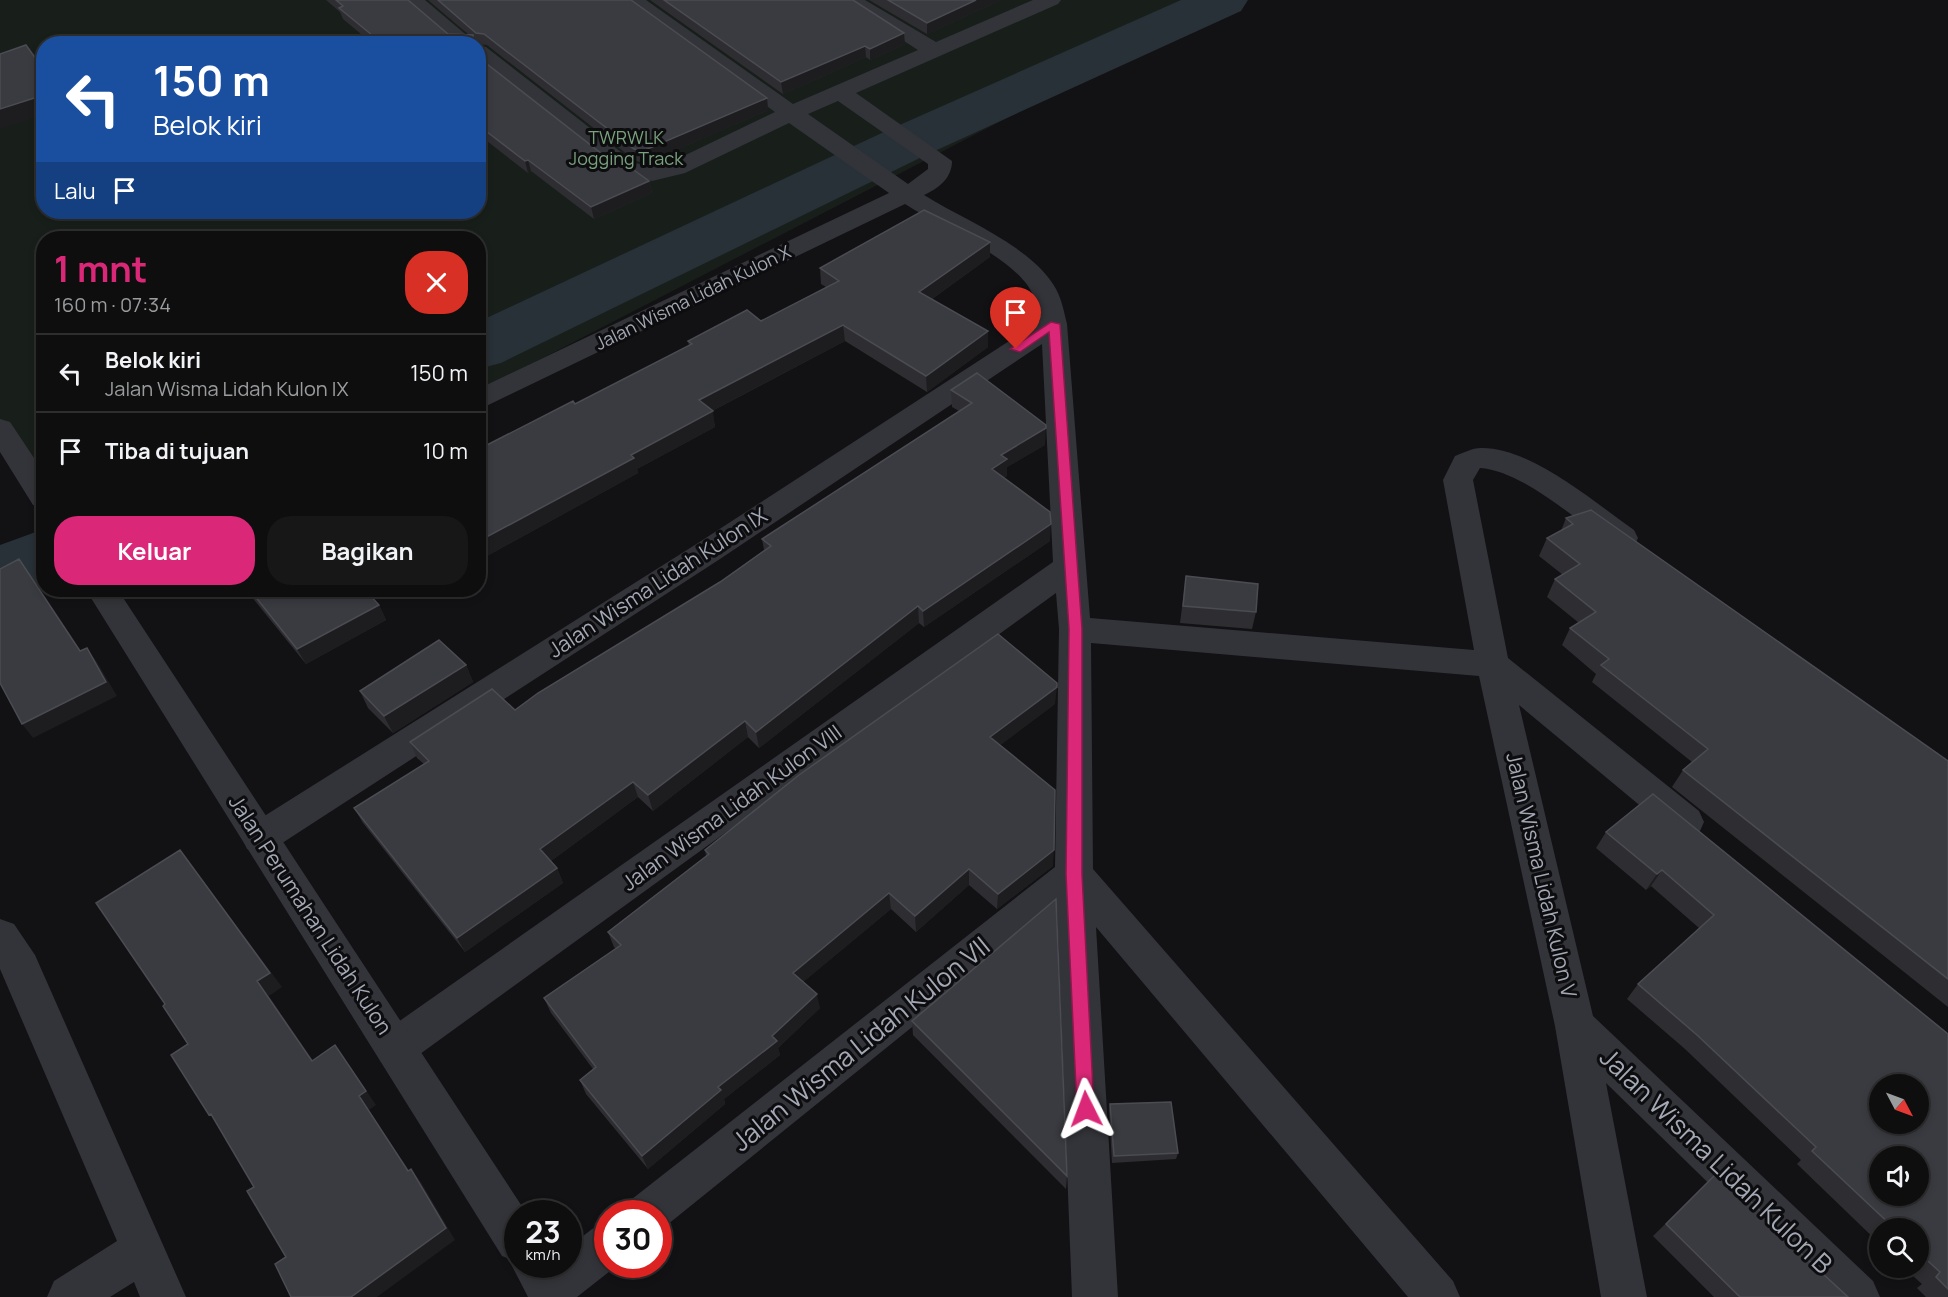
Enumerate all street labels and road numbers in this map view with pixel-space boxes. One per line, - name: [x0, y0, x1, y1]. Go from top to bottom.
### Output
- street label: Jalan Wisma Lidah Kulon X: [591, 239, 795, 355]
- street label: Jalan Wisma Lidah Kulon IX: [543, 501, 773, 664]
- street label: Jalan Wisma Lidah Kulon VIII: [616, 718, 847, 897]
- street label: Jalan Wisma Lidah Kulon V: [1500, 749, 1584, 1000]
- street label: Jalan Perumahan Lidah Kulon: [223, 789, 399, 1040]
- street label: Jalan Wisma Lidah Kulon VII: [724, 928, 997, 1159]
- street label: Jalan Wisma Lidah Kulon B: [1592, 1039, 1841, 1281]

